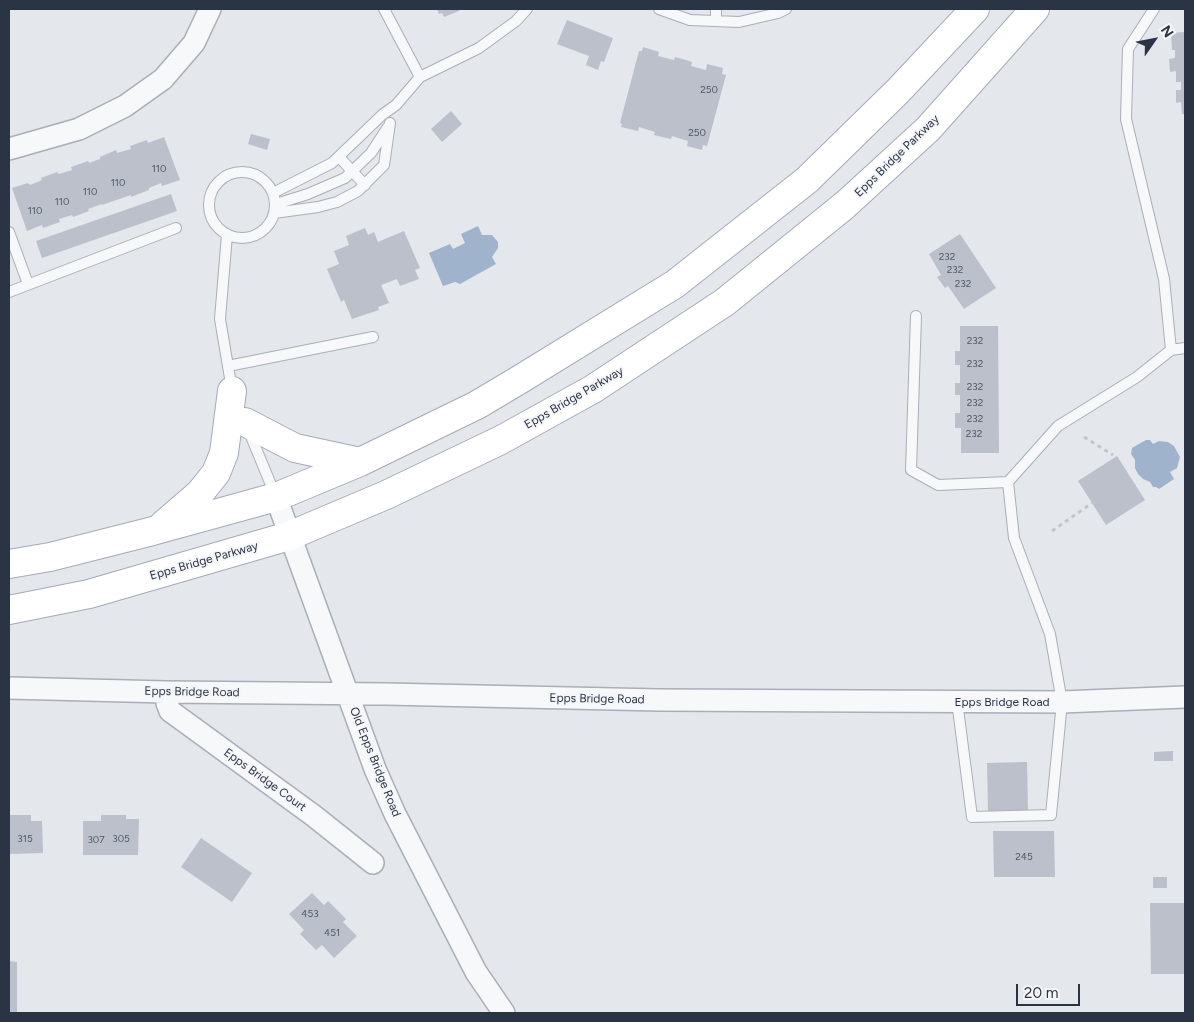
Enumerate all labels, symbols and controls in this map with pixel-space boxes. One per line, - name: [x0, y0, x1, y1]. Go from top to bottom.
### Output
- north arrow: [1129, 15, 1179, 65]
- text: N: [1157, 22, 1177, 41]
- house number: 250: [700, 84, 718, 96]
- street label: Epps Bridge Parkway: [852, 112, 942, 200]
- house number: 250: [688, 127, 706, 139]
- house number: 110: [152, 163, 166, 175]
- house number: 110: [111, 177, 125, 189]
- house number: 110: [83, 186, 97, 198]
- house number: 110: [55, 196, 69, 208]
- house number: 110: [28, 205, 42, 217]
- house number: 232: [939, 251, 955, 263]
- house number: 232: [947, 264, 963, 276]
- house number: 232: [955, 278, 971, 290]
- house number: 232: [967, 335, 983, 347]
- house number: 232: [967, 358, 983, 370]
- street label: Epps Bridge Parkway: [522, 364, 626, 432]
- house number: 232: [967, 381, 983, 393]
- house number: 232: [967, 397, 983, 409]
- house number: 232: [967, 413, 983, 425]
- house number: 232: [966, 428, 982, 440]
- street label: Epps Bridge Parkway: [148, 539, 260, 583]
- street label: Epps Bridge Road: [144, 684, 240, 700]
- street label: Epps Bridge Road: [549, 691, 645, 707]
- street label: Epps Bridge Road: [954, 695, 1050, 709]
- street label: Old Epps Bridge Road: [346, 705, 404, 819]
- street label: Epps Bridge Court: [221, 745, 309, 815]
- house number: 315: [17, 833, 33, 845]
- house number: 305: [112, 833, 130, 845]
- house number: 307: [87, 834, 105, 846]
- house number: 245: [1015, 851, 1033, 863]
- house number: 453: [301, 908, 319, 920]
- house number: 451: [324, 927, 340, 939]
- scale bar: [1019, 974, 1083, 1006]
- text: 20 m: [1024, 984, 1058, 1002]

